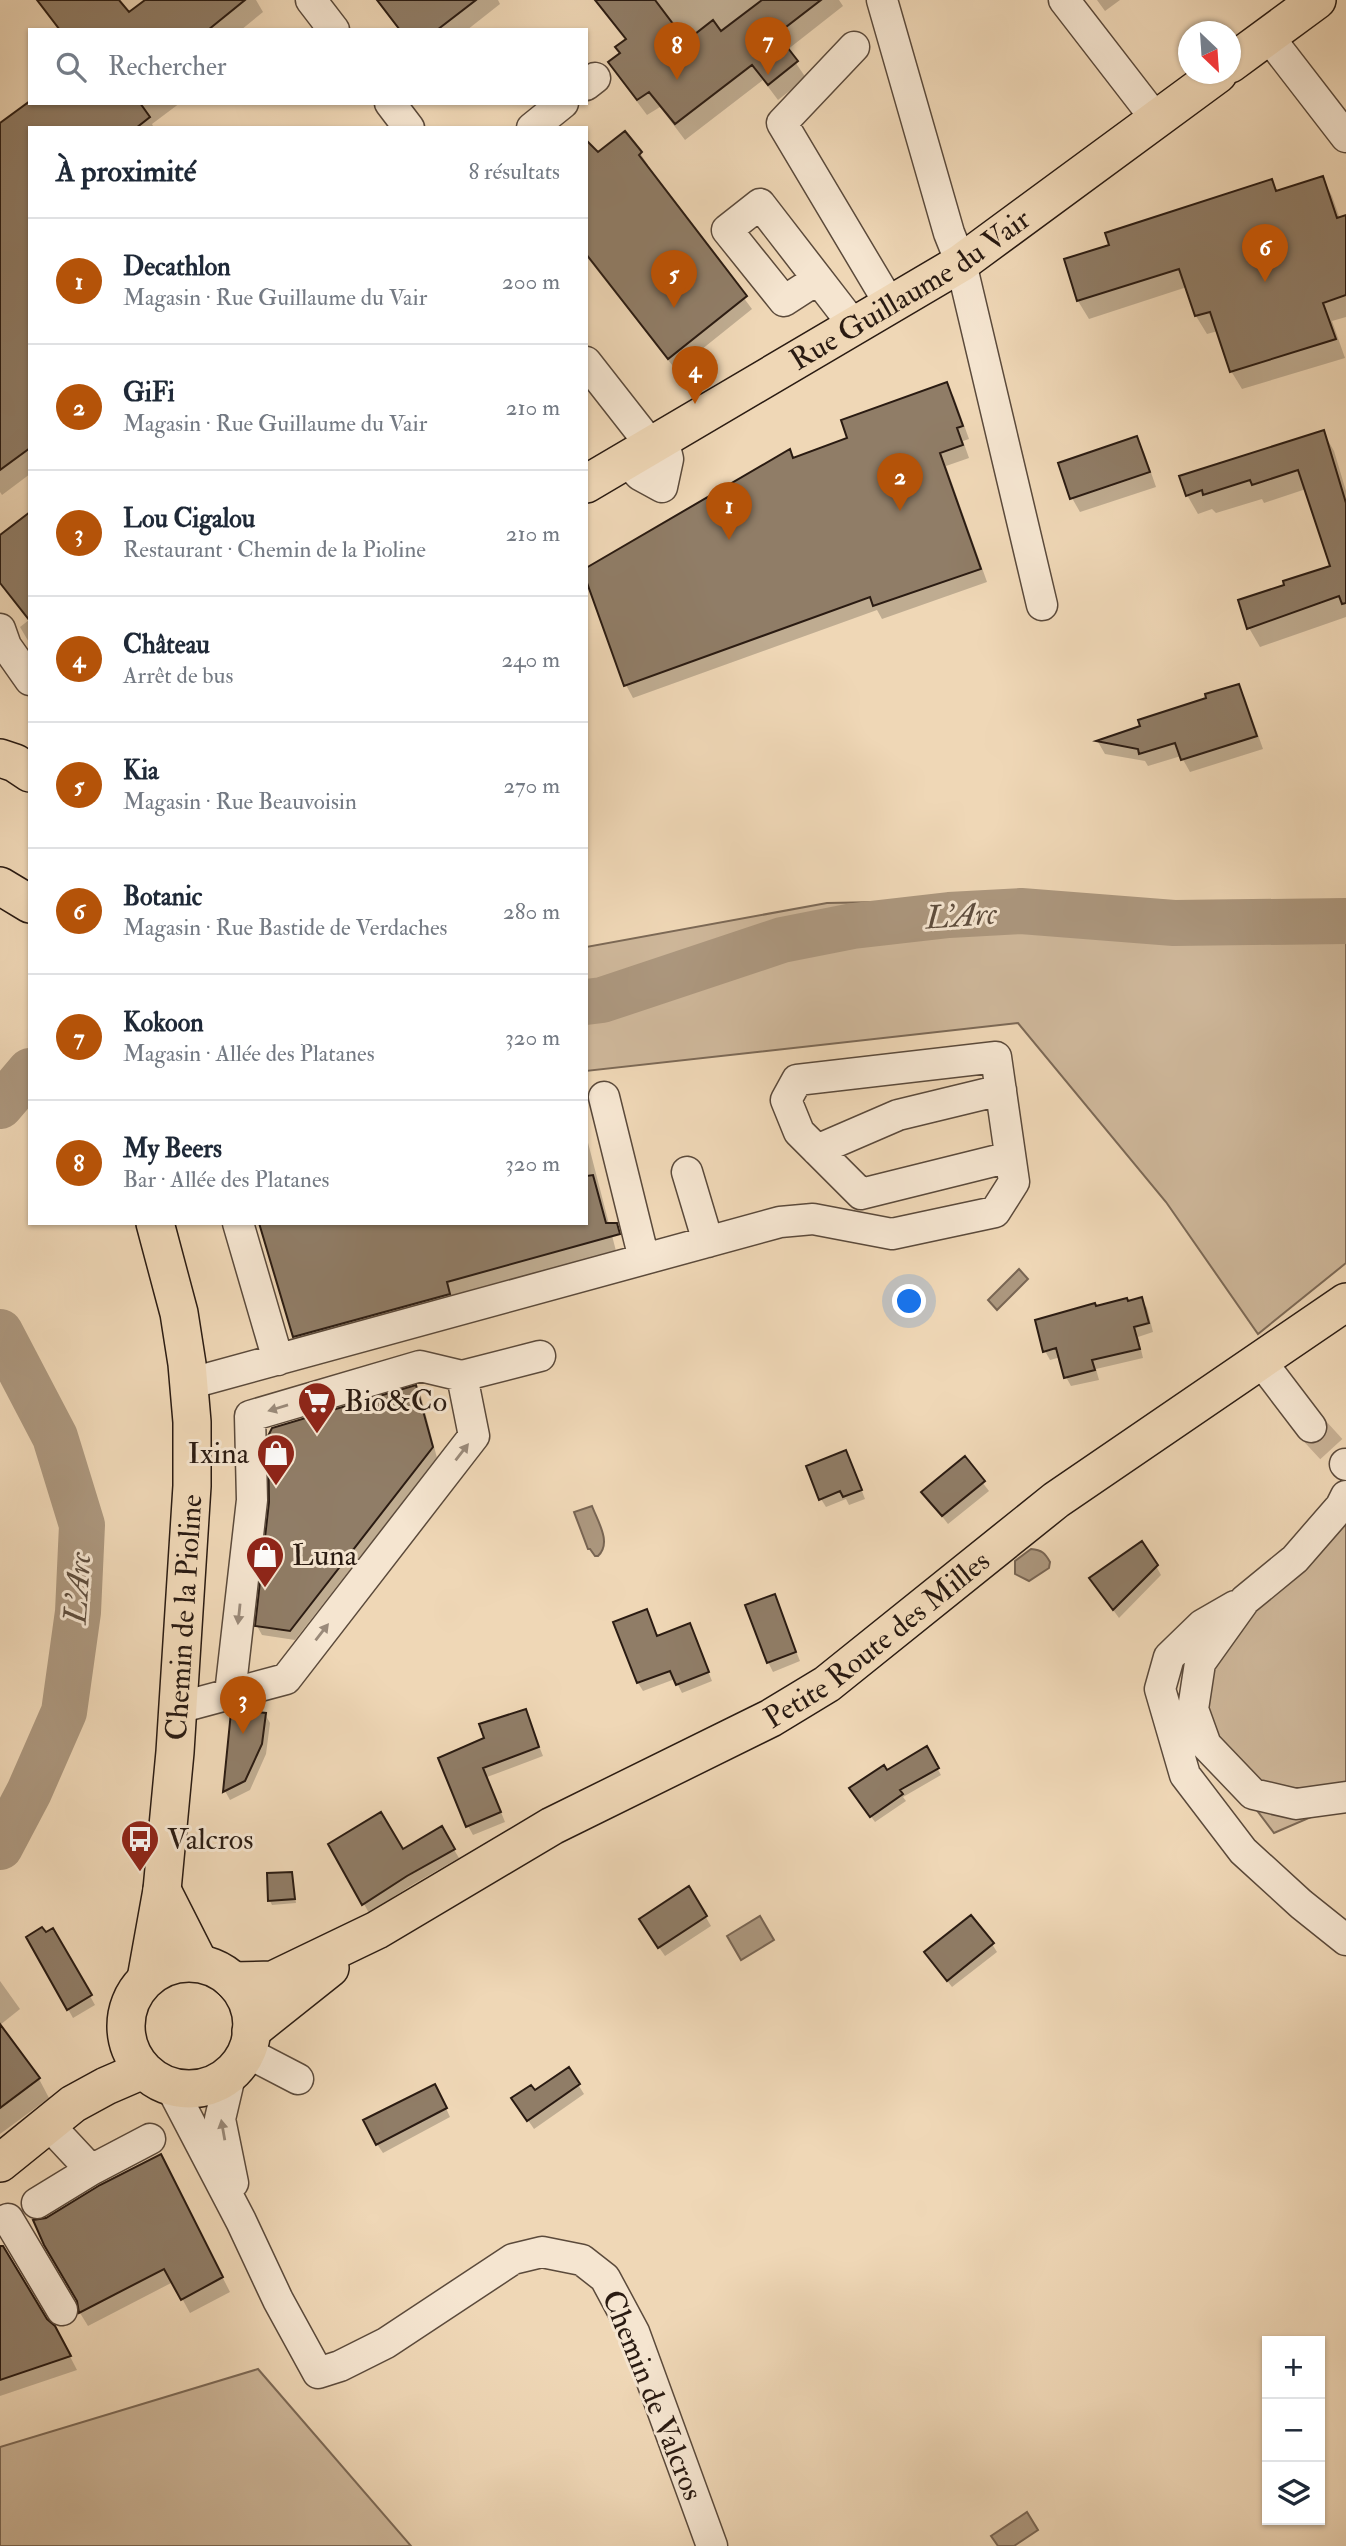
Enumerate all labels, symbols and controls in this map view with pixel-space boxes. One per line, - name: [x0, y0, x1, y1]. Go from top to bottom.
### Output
- pin: 7: [745, 17, 791, 75]
- north arrow: [1178, 21, 1241, 84]
- pin: 8: [654, 22, 700, 80]
- search box: [28, 28, 588, 105]
- icon: search: [52, 48, 90, 86]
- text: Rechercher: [108, 51, 227, 83]
- text: À proximité: [56, 153, 196, 190]
- text: 8 résultats: [468, 157, 560, 186]
- street label: Rue Guillaume du Vair: [783, 201, 1037, 379]
- pin: 6: [1242, 224, 1288, 282]
- pin: 5: [651, 250, 697, 308]
- text: Decathlon: [123, 251, 231, 283]
- text: 1: [75, 267, 83, 296]
- text: 200 m: [502, 267, 560, 296]
- text: Magasin · Rue Guillaume du Vair: [123, 283, 427, 312]
- pin: 4: [672, 346, 718, 404]
- text: GiFi: [123, 377, 175, 409]
- text: 2: [73, 393, 85, 422]
- text: 210 m: [506, 393, 560, 422]
- text: Magasin · Rue Guillaume du Vair: [123, 409, 427, 438]
- pin: 2: [877, 453, 923, 511]
- pin: 1: [706, 482, 752, 540]
- text: Lou Cigalou: [123, 503, 255, 535]
- text: 3: [75, 519, 83, 548]
- text: 210 m: [506, 519, 560, 548]
- text: Restaurant · Chemin de la Pioline: [123, 535, 426, 564]
- text: Château: [123, 629, 210, 661]
- text: 4: [73, 645, 85, 674]
- text: 240 m: [501, 645, 560, 674]
- text: Arrêt de bus: [123, 661, 233, 690]
- text: Kia: [123, 755, 159, 787]
- text: 5: [74, 771, 84, 800]
- text: 270 m: [503, 771, 560, 800]
- text: Magasin · Rue Beauvoisin: [123, 787, 357, 816]
- text: Botanic: [123, 881, 202, 913]
- water label: L'Arc: [922, 893, 999, 939]
- text: 6: [73, 897, 85, 926]
- text: 280 m: [503, 897, 560, 926]
- text: Magasin · Rue Bastide de Verdaches: [123, 913, 447, 942]
- text: Kokoon: [123, 1007, 204, 1039]
- text: 7: [74, 1023, 84, 1052]
- text: 320 m: [505, 1023, 560, 1052]
- text: Magasin · Allée des Platanes: [123, 1039, 375, 1068]
- text: My Beers: [123, 1133, 222, 1165]
- text: 8: [74, 1149, 84, 1178]
- text: 320 m: [505, 1149, 560, 1178]
- text: Bar · Allée des Platanes: [123, 1165, 329, 1194]
- your location: [892, 1284, 926, 1318]
- supermarket icon: Bio&Co: [296, 1380, 338, 1435]
- place label: Bio&Co: [344, 1383, 447, 1420]
- one-way arrow: [268, 1404, 289, 1414]
- shop icon: Ixina: [255, 1432, 297, 1487]
- place label: Ixina: [188, 1435, 250, 1472]
- one-way arrow: [454, 1444, 469, 1462]
- street label: Chemin de la Pioline: [158, 1493, 210, 1742]
- shop icon: Luna: [244, 1534, 286, 1589]
- place label: Luna: [292, 1537, 358, 1574]
- street label: Petite Route des Milles: [757, 1543, 997, 1737]
- water label: L'Arc: [55, 1550, 101, 1627]
- one-way arrow: [233, 1603, 244, 1625]
- one-way arrow: [315, 1624, 330, 1642]
- pin: 3: [220, 1676, 266, 1734]
- bus stop icon: Valcros: [119, 1818, 161, 1873]
- place label: Valcros: [167, 1821, 253, 1858]
- one-way arrow: [217, 2119, 228, 2141]
- street label: Chemin de Valcros: [594, 2285, 712, 2506]
- map controls: [1262, 2336, 1325, 2525]
- button: +: [1262, 2336, 1325, 2399]
- button: −: [1262, 2399, 1325, 2462]
- button: layers: [1262, 2462, 1325, 2525]

